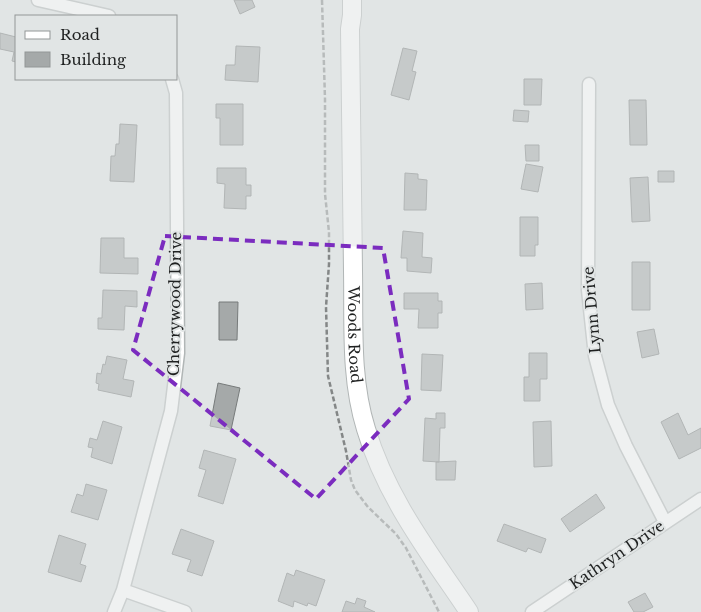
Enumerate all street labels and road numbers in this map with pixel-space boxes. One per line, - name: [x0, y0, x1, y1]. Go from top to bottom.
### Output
- street label: Cherrywood Drive: [164, 232, 185, 376]
- street label: Lynn Drive: [578, 266, 605, 354]
- street label: Woods Road: [344, 285, 366, 384]
- street label: Kathryn Drive: [566, 516, 668, 593]

